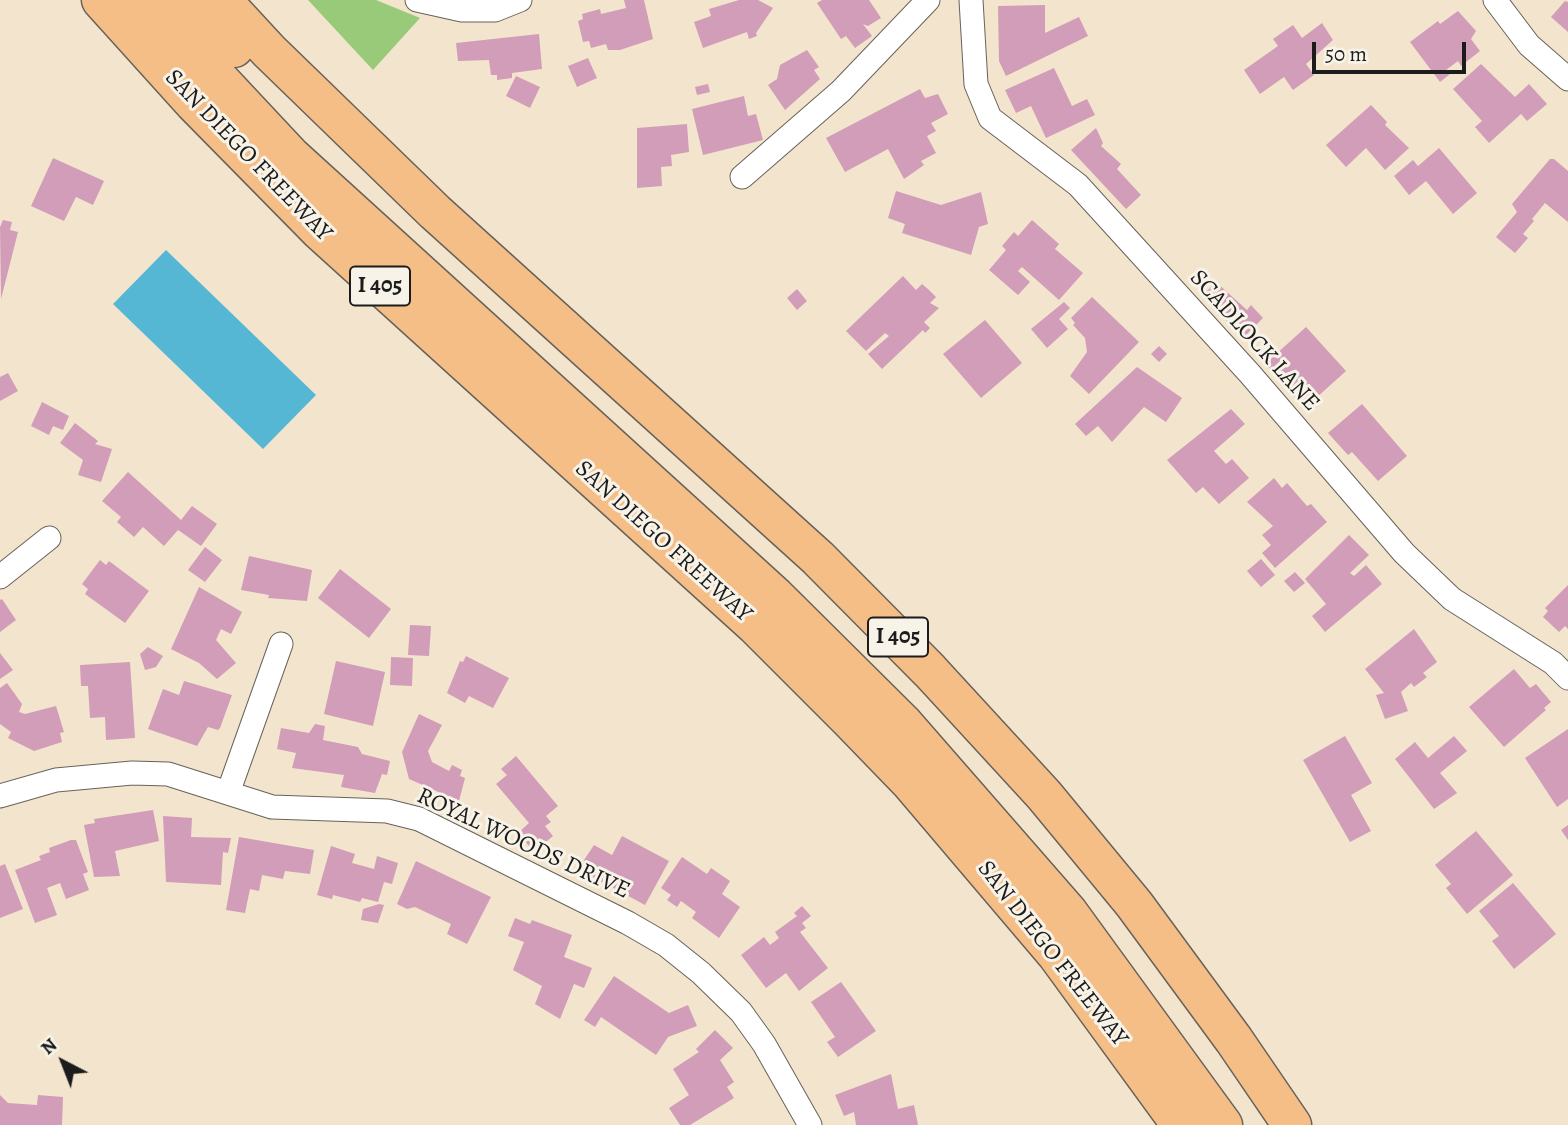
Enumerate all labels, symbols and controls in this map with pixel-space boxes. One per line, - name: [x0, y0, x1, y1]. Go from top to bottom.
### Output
- scale bar: [1316, 28, 1470, 72]
- text: 50 m: [1325, 40, 1367, 68]
- street label: SAN DIEGO FREEWAY: [158, 64, 338, 248]
- street label: SCADLOCK LANE: [1183, 264, 1325, 418]
- road number: I 405: [350, 266, 410, 306]
- street label: SAN DIEGO FREEWAY: [569, 455, 757, 629]
- road number: I 405: [868, 618, 928, 656]
- street label: ROYAL WOODS DRIVE: [412, 782, 634, 906]
- street label: SAN DIEGO FREEWAY: [970, 855, 1134, 1053]
- north arrow: [28, 1027, 98, 1097]
- text: N: [35, 1032, 63, 1061]

